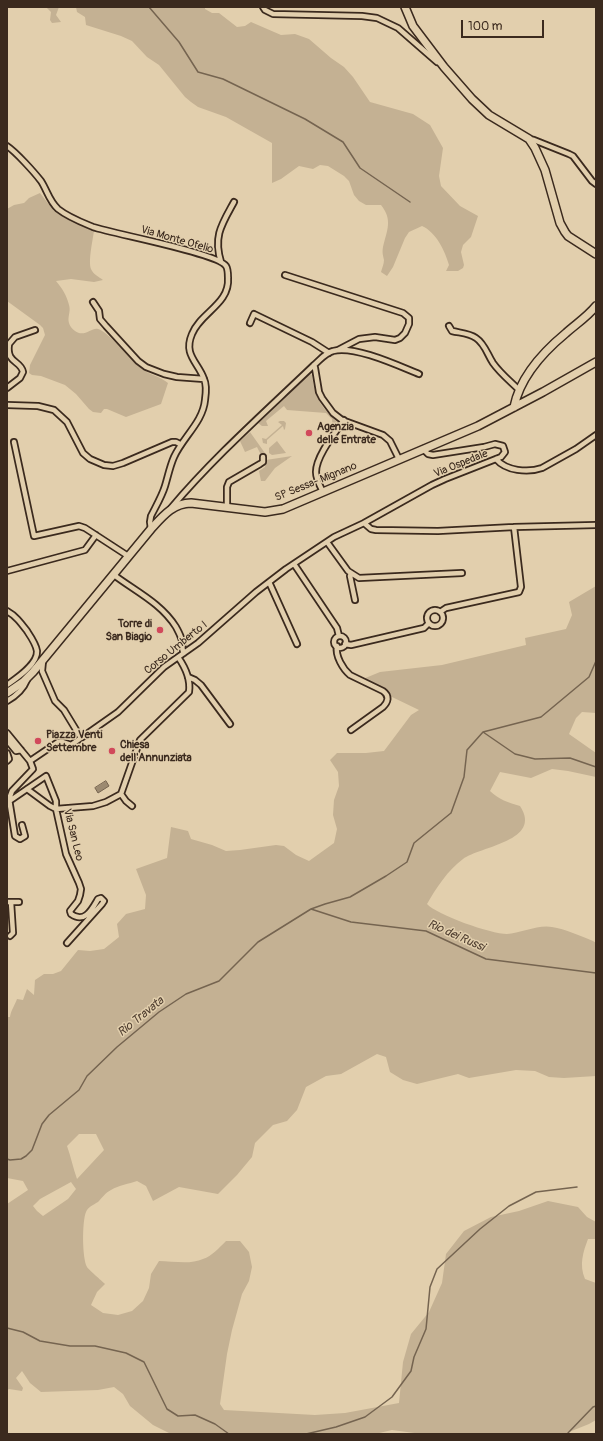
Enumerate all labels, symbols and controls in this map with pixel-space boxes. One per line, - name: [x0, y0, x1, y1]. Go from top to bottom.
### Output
- scale bar: [463, 12, 546, 38]
- text: 100 m: [468, 19, 502, 34]
- street label: Via Monte Ofelio: [139, 223, 215, 257]
- place label: Agenzia delle Entrate: [317, 420, 376, 446]
- marker: Agenzia delle Entrate: [304, 428, 314, 438]
- street label: Via Ospedale: [432, 447, 490, 481]
- street label: SP Sessa- Mignano: [273, 459, 359, 505]
- place label: Torre di San Biagio: [105, 617, 152, 643]
- street label: Corso Umberto I: [142, 618, 210, 678]
- marker: Torre di San Biagio: [155, 625, 165, 635]
- place label: Piazza Venti Settembre: [46, 728, 102, 754]
- marker: Piazza Venti Settembre: [33, 736, 43, 746]
- place label: Chiesa dell'Annunziata: [120, 738, 192, 764]
- marker: Chiesa dell'Annunziata: [107, 746, 117, 756]
- street label: Via San Leo: [60, 807, 86, 863]
- water label: Rio dei Russi: [425, 917, 487, 955]
- water label: Rio Travata: [115, 994, 167, 1040]

